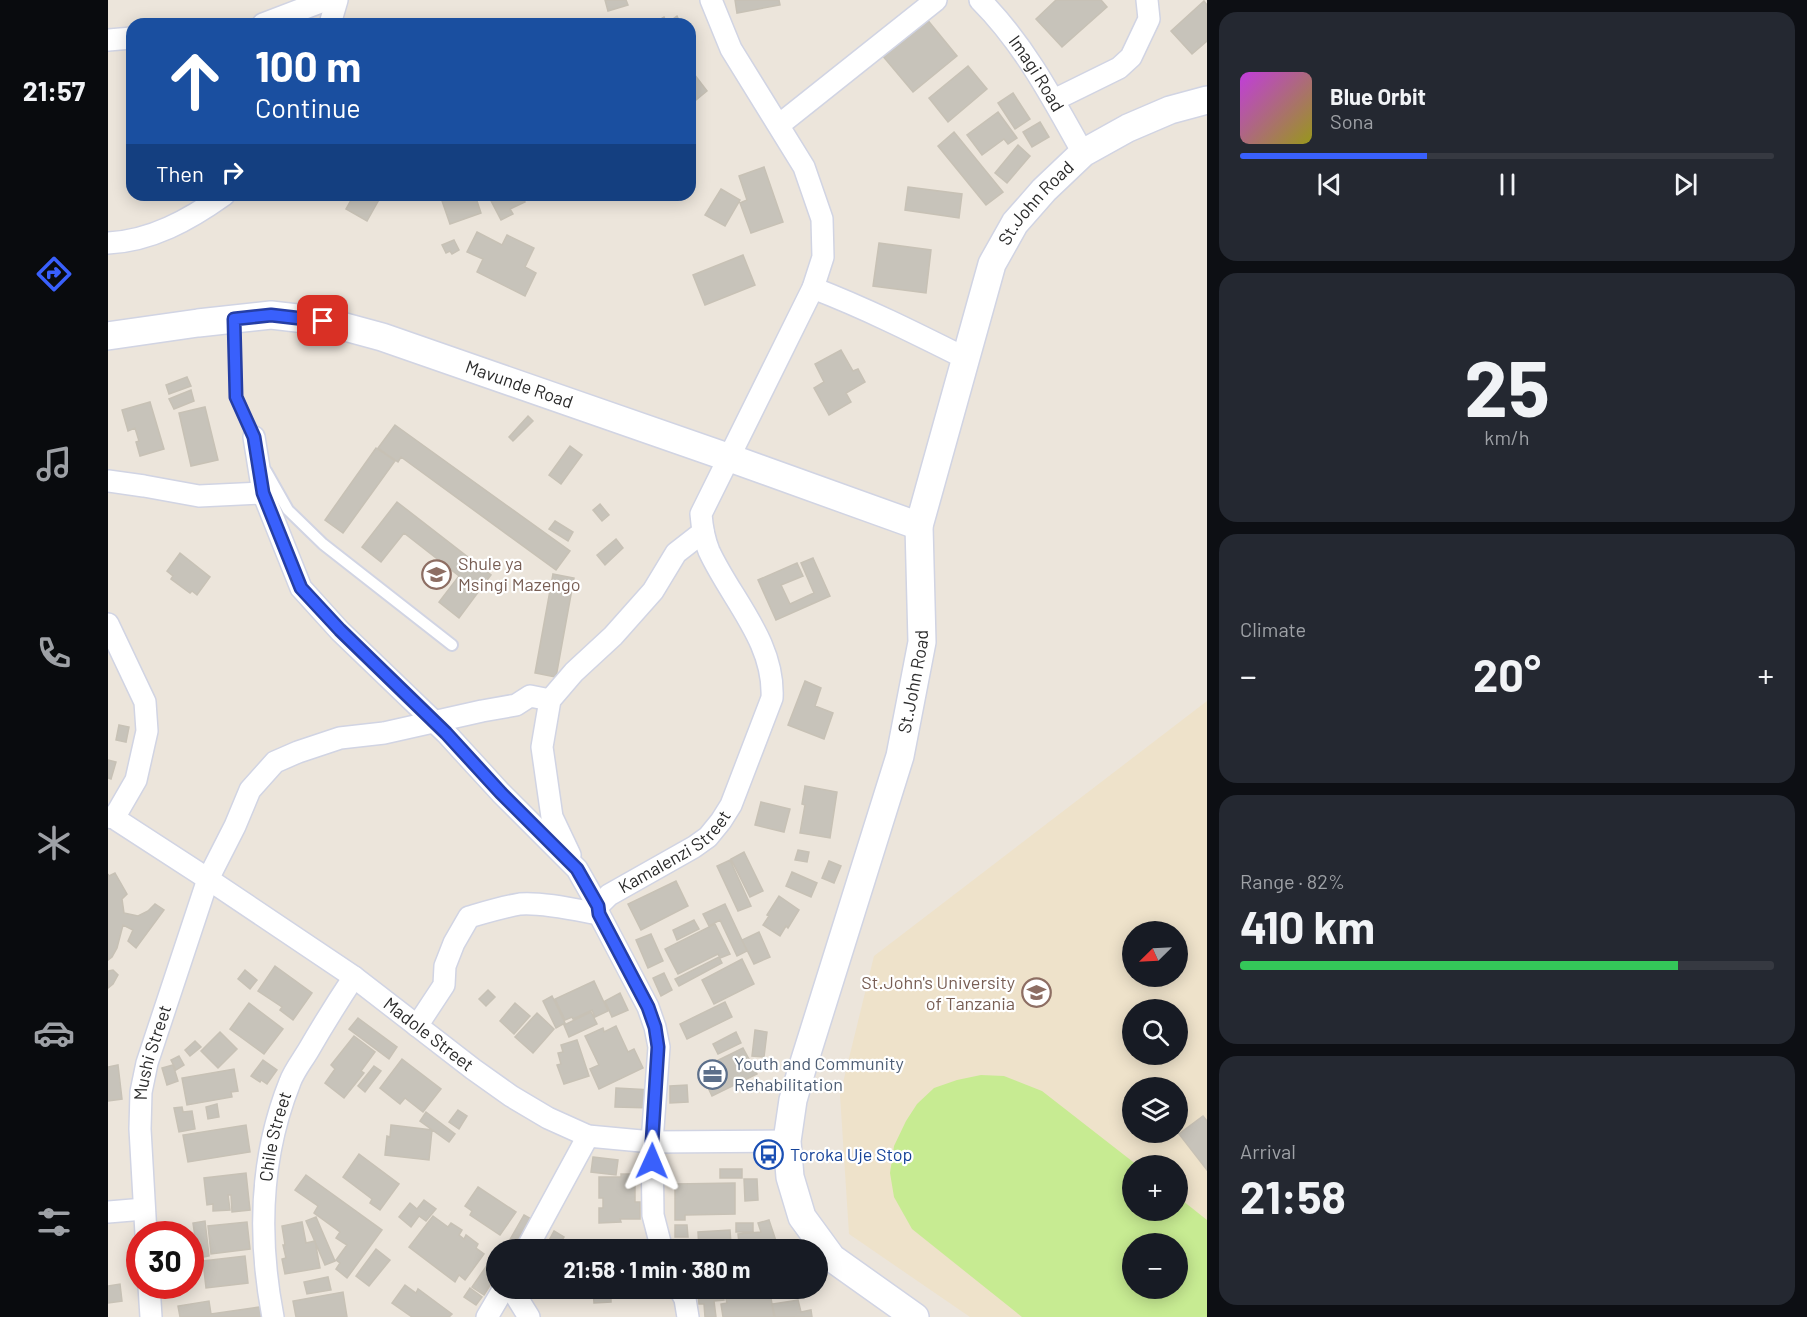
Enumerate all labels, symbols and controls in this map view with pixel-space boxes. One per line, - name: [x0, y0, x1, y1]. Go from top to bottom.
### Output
- street label: Imagi Road: [1005, 30, 1070, 115]
- text: 100 m: [255, 40, 361, 90]
- icon: ahead: [156, 42, 234, 120]
- text: 21:57: [23, 74, 85, 106]
- text: Blue Orbit: [1330, 83, 1426, 109]
- text: Continue: [255, 91, 361, 123]
- text: Sona: [1330, 109, 1374, 133]
- icon: right: [216, 156, 249, 189]
- street label: St.John Road: [993, 156, 1078, 249]
- text: Then: [156, 160, 204, 186]
- icon: previous: [1313, 168, 1346, 201]
- icon: pause: [1491, 168, 1524, 201]
- icon: next: [1669, 168, 1702, 201]
- icon: directions: [33, 253, 75, 295]
- pin: [297, 295, 348, 346]
- icon: arrive: [306, 304, 339, 337]
- text: 25: [1464, 339, 1550, 433]
- street label: Mavunde Road: [463, 355, 576, 413]
- text: km/h: [1484, 425, 1530, 449]
- icon: music: [33, 443, 75, 485]
- place label: Shule ya Msingi Mazengo: [458, 552, 580, 595]
- school or university icon: Shule ya Msingi Mazengo: [421, 558, 453, 590]
- text: Climate: [1240, 617, 1306, 641]
- street label: St.John Road: [893, 630, 932, 735]
- icon: phone: [33, 632, 75, 674]
- text: 20°: [1473, 647, 1541, 701]
- text: −: [1240, 655, 1257, 695]
- text: +: [1758, 655, 1774, 695]
- street label: Kamalenzi Street: [614, 806, 735, 897]
- icon: climate: [33, 822, 75, 864]
- text: Range · 82%: [1240, 869, 1345, 893]
- text: 410 km: [1240, 899, 1375, 953]
- north arrow: [1122, 921, 1188, 987]
- map controls: [1122, 921, 1188, 1299]
- place label: St.John's University of Tanzania: [861, 971, 1015, 1014]
- school or university icon: St.John's University of Tanzania: [1020, 977, 1052, 1009]
- street label: Madole Street: [379, 992, 479, 1076]
- button: search: [1122, 999, 1188, 1065]
- street label: Mushi Street: [129, 1002, 175, 1101]
- icon: car: [33, 1012, 75, 1054]
- place label: Youth and Community Rehabilitation: [734, 1052, 904, 1095]
- office icon: Youth and Community Rehabilitation: [697, 1058, 729, 1090]
- button: layers: [1122, 1077, 1188, 1143]
- street label: Chile Street: [254, 1088, 296, 1183]
- position arrow: [620, 1129, 684, 1193]
- bus stop icon: Toroka Uje Stop: [753, 1139, 785, 1171]
- text: Arrival: [1240, 1139, 1296, 1163]
- place label: Toroka Uje Stop: [790, 1143, 913, 1165]
- button: +: [1122, 1155, 1188, 1221]
- text: 21:58: [1240, 1169, 1346, 1223]
- icon: filters: [33, 1201, 75, 1243]
- speed limit sign: 30: [126, 1221, 204, 1299]
- button: −: [1122, 1233, 1188, 1299]
- text: 21:58 · 1 min · 380 m: [564, 1256, 750, 1282]

